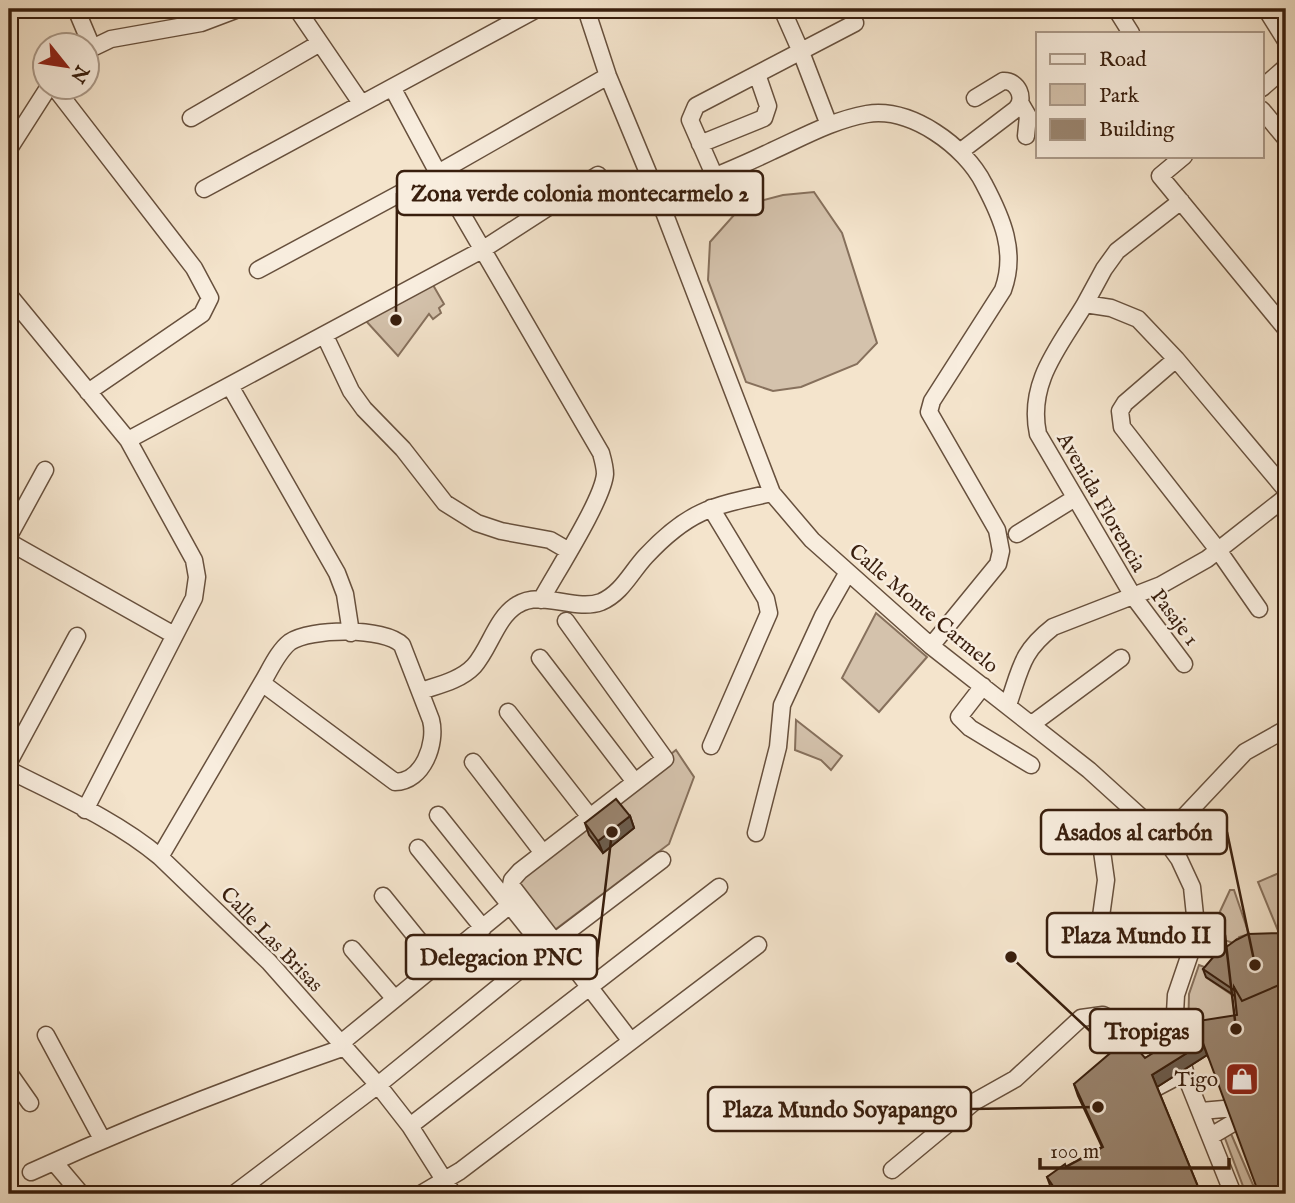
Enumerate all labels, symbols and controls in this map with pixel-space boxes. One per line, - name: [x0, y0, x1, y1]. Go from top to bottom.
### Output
- north arrow: [32, 32, 102, 102]
- legend: [1036, 32, 1264, 158]
- text: Road: [1099, 47, 1147, 74]
- text: N: [64, 60, 94, 87]
- text: Park: [1099, 83, 1140, 110]
- text: Building: [1099, 117, 1175, 144]
- callout: Zona verde colonia montecarmelo 2: [397, 171, 763, 215]
- text: Zona verde colonia montecarmelo 2: [411, 180, 749, 209]
- street label: Avenida Florencia: [1049, 427, 1152, 578]
- street label: Calle Monte Carmelo: [843, 539, 1004, 680]
- street label: Pasaje 1: [1144, 584, 1204, 652]
- callout: Asados al carbón: [1041, 810, 1227, 854]
- text: Asados al carbón: [1054, 819, 1214, 848]
- street label: Calle Las Brisas: [214, 881, 328, 999]
- callout: Plaza Mundo II: [1047, 913, 1225, 957]
- text: Plaza Mundo II: [1061, 922, 1211, 951]
- callout: Delegacion PNC: [406, 935, 597, 979]
- text: Delegacion PNC: [419, 944, 583, 973]
- callout: Tropigas: [1090, 1009, 1203, 1053]
- text: Tropigas: [1104, 1018, 1189, 1047]
- shop icon: Tigo: [1223, 1060, 1261, 1098]
- place label: Tigo: [1174, 1067, 1218, 1094]
- callout: Plaza Mundo Soyapango: [708, 1087, 971, 1131]
- text: Plaza Mundo Soyapango: [723, 1096, 958, 1125]
- scale bar: [1040, 1126, 1228, 1170]
- text: 100 m: [1050, 1139, 1099, 1166]

